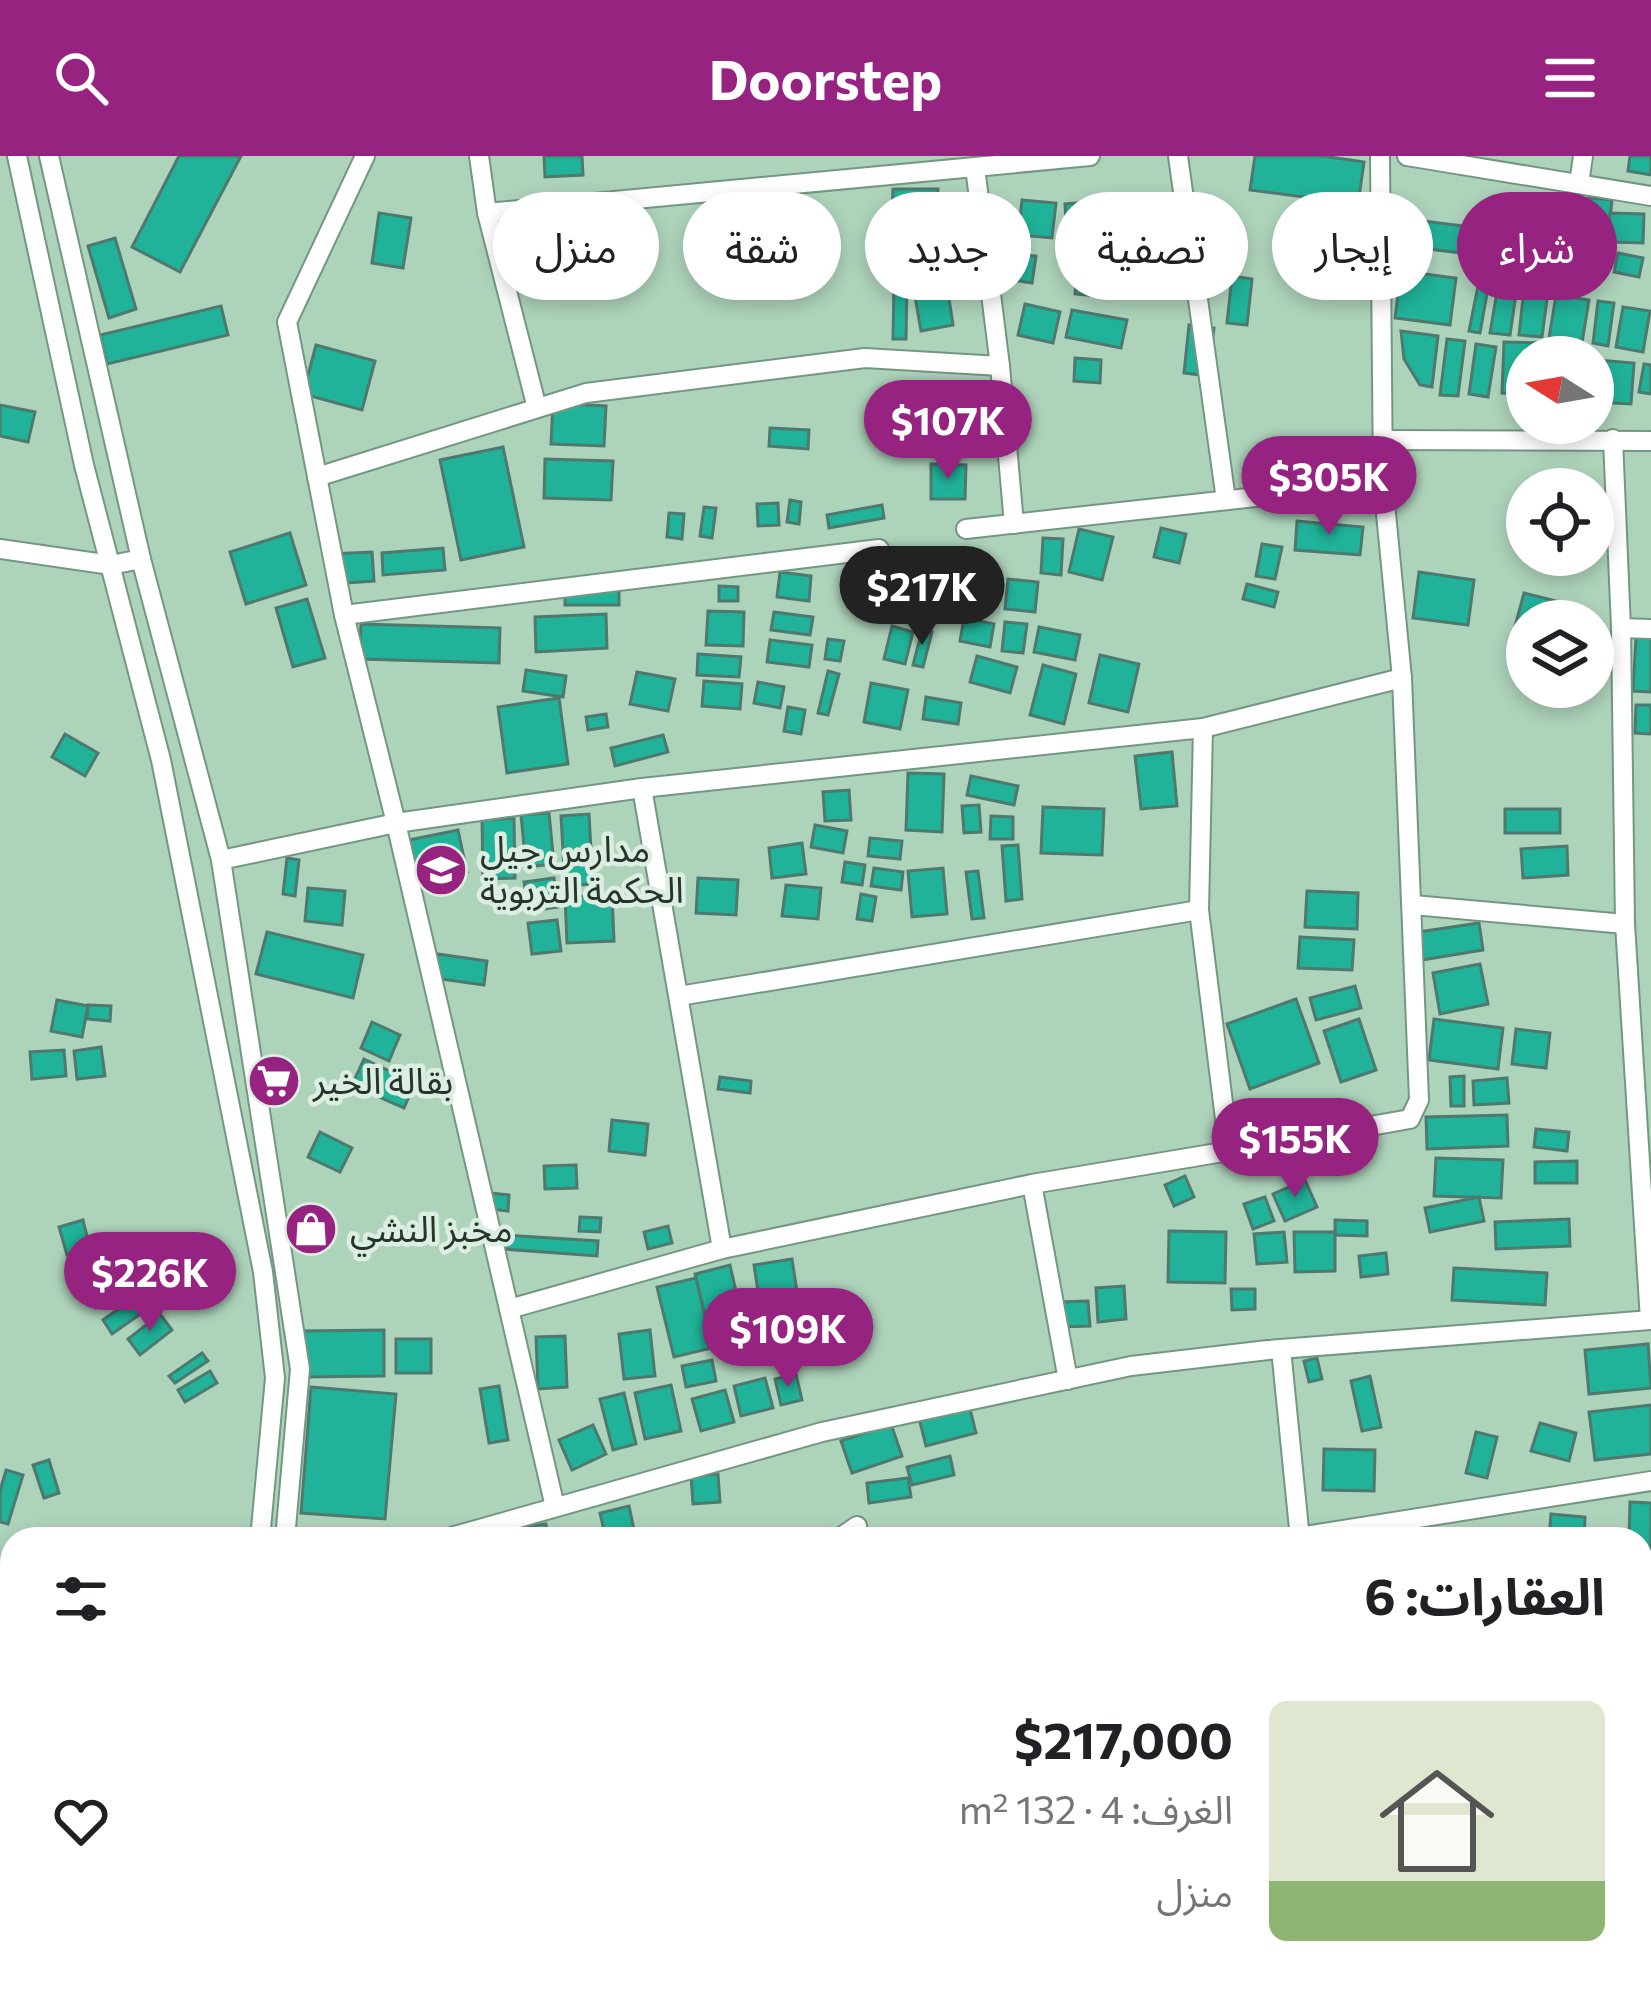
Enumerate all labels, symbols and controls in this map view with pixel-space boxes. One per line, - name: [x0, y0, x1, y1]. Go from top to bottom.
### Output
- icon: search: [48, 45, 114, 111]
- text: Doorstep: [709, 45, 942, 111]
- icon: menu: [1537, 45, 1603, 111]
- chip: منزل: [493, 192, 659, 300]
- chip: شقة: [683, 192, 841, 300]
- chip: جديد: [865, 192, 1031, 300]
- chip: تصفية: [1055, 192, 1248, 300]
- chip: إيجار: [1272, 192, 1433, 300]
- chip: شراء: [1457, 192, 1617, 300]
- north arrow: [1506, 336, 1614, 444]
- map controls: [1506, 336, 1614, 708]
- pin: $107K: [864, 380, 1032, 482]
- text: $107K: [891, 395, 1005, 443]
- pin: $305K: [1245, 436, 1413, 538]
- text: $305K: [1268, 451, 1390, 499]
- button: locate: [1506, 468, 1614, 576]
- pin: $217K: [838, 546, 1006, 648]
- text: $217K: [867, 561, 977, 609]
- button: layers: [1506, 600, 1614, 708]
- place label: مدارس جيل الحكمة التربوية: [480, 825, 684, 912]
- school or university icon: مدارس جيل الحكمة التربوية: [413, 842, 469, 898]
- supermarket icon: بقالة الخير: [246, 1053, 302, 1109]
- place label: بقالة الخير: [312, 1057, 453, 1103]
- pin: $155K: [1211, 1098, 1379, 1200]
- text: $155K: [1239, 1113, 1351, 1161]
- shop icon: مخبز النشي: [283, 1201, 339, 1257]
- place label: مخبز النشي: [350, 1205, 513, 1257]
- pin: $226K: [66, 1232, 234, 1334]
- text: $226K: [91, 1247, 209, 1295]
- pin: $109K: [704, 1288, 872, 1390]
- text: $109K: [729, 1303, 847, 1351]
- text: العقارات: 6: [1364, 1563, 1605, 1626]
- icon: filters: [48, 1566, 114, 1632]
- text: $217,000: [1014, 1707, 1233, 1770]
- icon: home: [1365, 1749, 1509, 1893]
- text: الغرف: 4 · 132 m²: [959, 1784, 1233, 1832]
- icon: heart: [48, 1788, 114, 1854]
- text: منزل: [1157, 1867, 1233, 1915]

